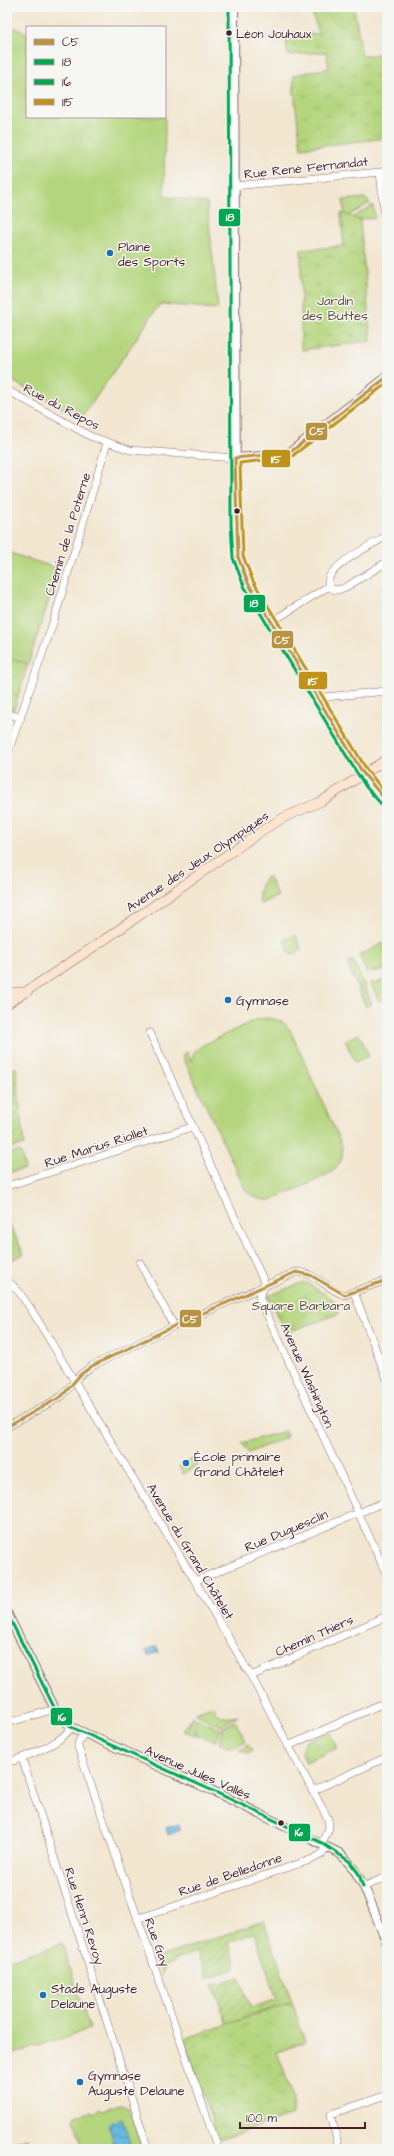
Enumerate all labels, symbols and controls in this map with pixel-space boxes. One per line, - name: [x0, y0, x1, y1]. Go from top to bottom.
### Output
- legend: [26, 26, 166, 118]
- place label: Léon Jouhaux: [236, 26, 312, 43]
- marker: Léon Jouhaux: [224, 28, 234, 38]
- text: C5: [62, 34, 79, 51]
- text: 18: [62, 54, 72, 71]
- text: 16: [62, 74, 72, 91]
- text: 115: [62, 94, 74, 111]
- street label: Rue René Fernandat: [243, 152, 370, 183]
- line badge: 18: [218, 208, 241, 227]
- text: 18: [226, 210, 235, 225]
- place label: Plaine des Sports: [118, 238, 186, 271]
- marker: Plaine des Sports: [105, 248, 115, 258]
- park label: Jardin des Buttes: [302, 292, 368, 325]
- street label: Rue du Repos: [20, 379, 103, 435]
- line badge: C5: [305, 422, 328, 441]
- text: C5: [309, 424, 325, 439]
- line badge: 115: [261, 449, 291, 468]
- text: 115: [271, 452, 282, 467]
- street label: Chemin de la Poterne: [41, 471, 95, 598]
- unlabelled marker: [232, 506, 242, 516]
- line badge: 18: [243, 594, 266, 613]
- text: 18: [250, 596, 259, 611]
- line badge: C5: [271, 630, 294, 649]
- text: C5: [274, 633, 290, 648]
- line badge: 115: [298, 671, 328, 690]
- text: 115: [308, 674, 319, 689]
- street label: Avenue des Jeux Olympiques: [123, 807, 273, 917]
- place label: Gymnase: [236, 992, 289, 1011]
- marker: Gymnase: [223, 995, 233, 1005]
- street label: Rue Marius Riollet: [42, 1121, 151, 1172]
- park label: Square Barbara: [252, 1297, 351, 1315]
- line badge: C5: [179, 1309, 202, 1328]
- text: C5: [182, 1312, 198, 1327]
- street label: Avenue Washington: [275, 1320, 339, 1432]
- place label: École primaire Grand Châtelet: [194, 1448, 285, 1481]
- marker: École primaire Grand Châtelet: [181, 1458, 191, 1468]
- street label: Avenue du Grand Châtelet: [142, 1480, 238, 1624]
- street label: Rue Duguesclin: [242, 1505, 332, 1557]
- street label: Chemin Thiers: [273, 1610, 357, 1661]
- line badge: 16: [50, 1707, 73, 1726]
- text: 16: [58, 1710, 66, 1725]
- street label: Avenue Jules Vallès: [142, 1741, 254, 1805]
- unlabelled marker: [276, 1818, 286, 1828]
- line badge: 16: [288, 1823, 311, 1842]
- text: 16: [295, 1825, 303, 1840]
- street label: Rue de Belledonne: [176, 1849, 285, 1901]
- street label: Rue Henri Revoy: [59, 1865, 108, 1968]
- street label: Rue Gay: [139, 1915, 174, 1970]
- place label: Stade Auguste Delaune: [51, 1980, 137, 2013]
- marker: Stade Auguste Delaune: [38, 1990, 48, 2000]
- place label: Gymnase Auguste Delaune: [88, 2067, 185, 2101]
- marker: Gymnase Auguste Delaune: [75, 2077, 85, 2087]
- scale bar: [240, 2104, 365, 2130]
- text: 100 m: [246, 2110, 277, 2127]

